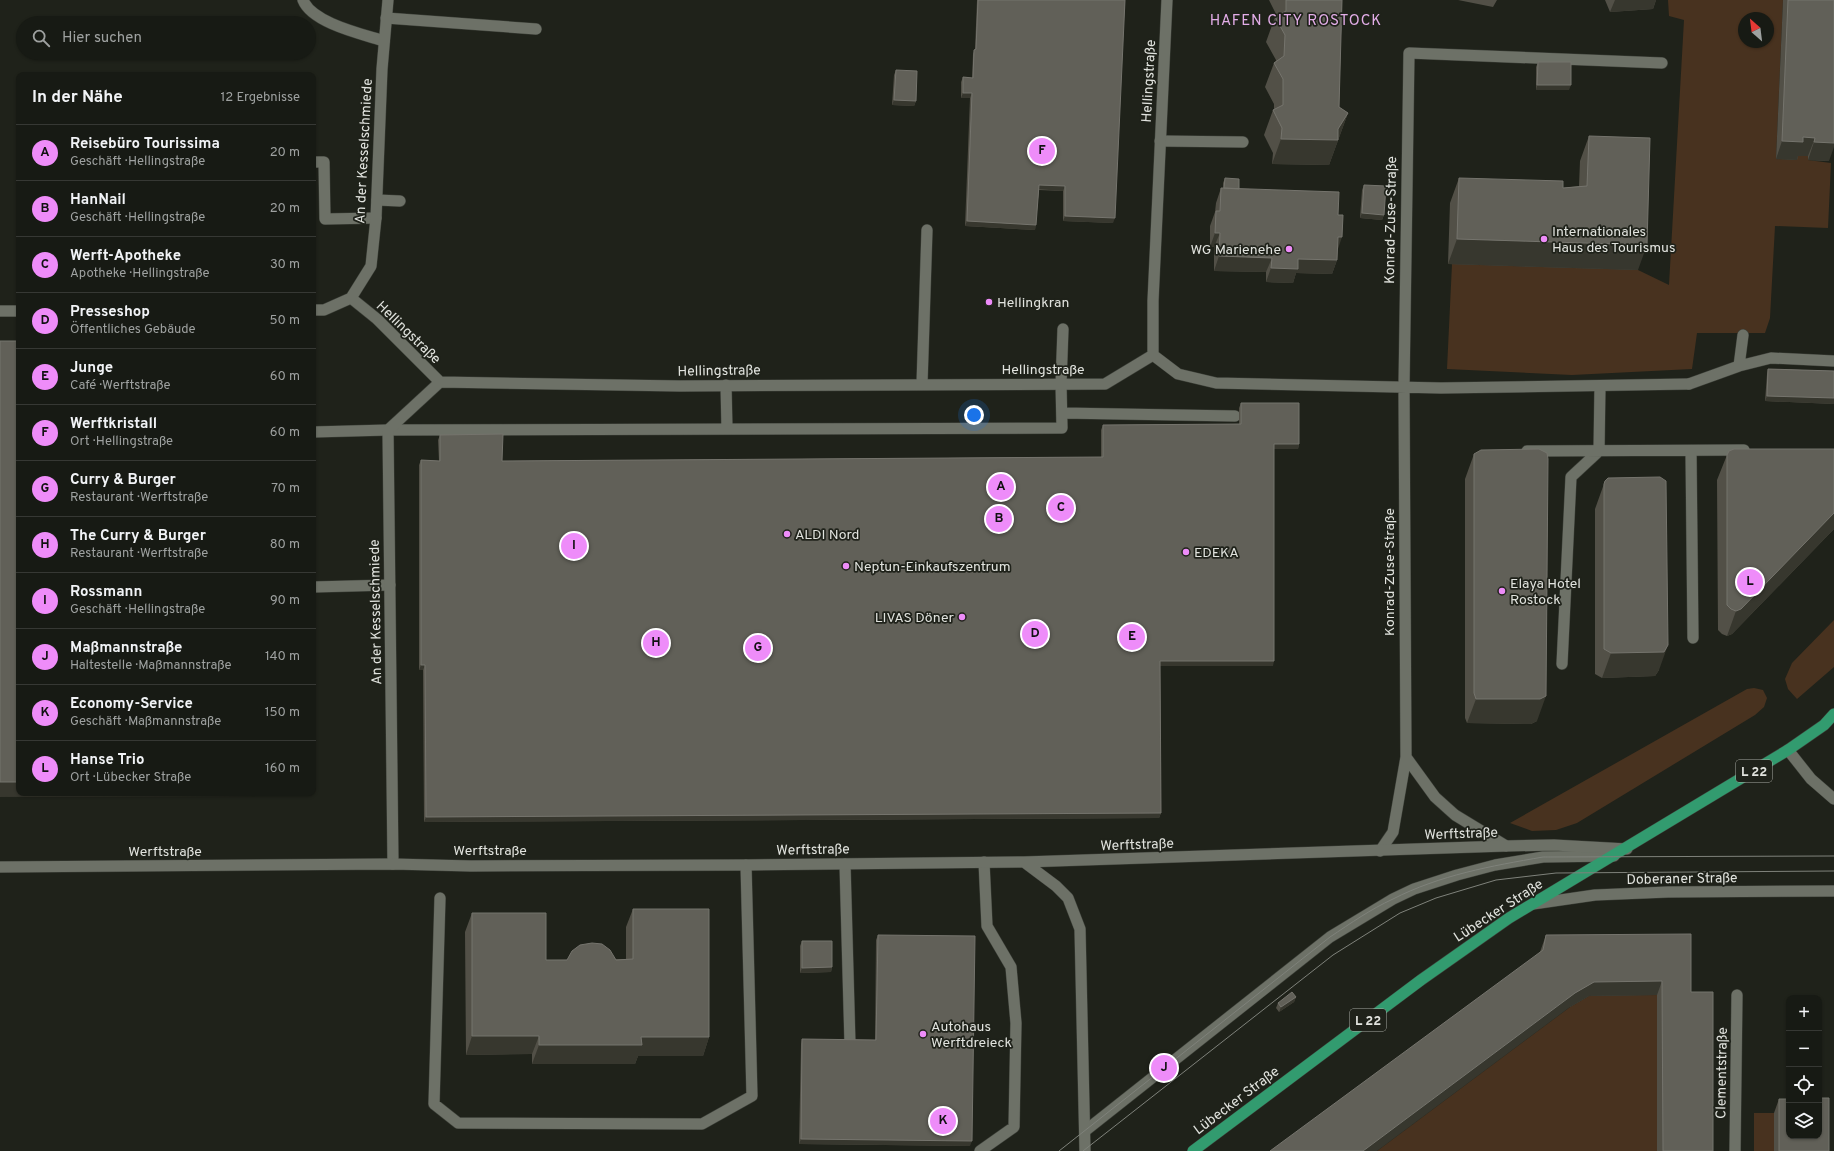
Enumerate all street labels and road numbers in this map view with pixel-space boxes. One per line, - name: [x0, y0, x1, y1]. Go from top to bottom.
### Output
- street label: Hellingstraße: [1139, 39, 1160, 123]
- street label: An der Kesselschmiede: [352, 78, 377, 224]
- street label: Konrad-Zuse-Straße: [1382, 156, 1401, 284]
- street label: Hellingstraße: [372, 298, 444, 368]
- street label: Hellingstraße: [677, 362, 761, 381]
- street label: Hellingstraße: [1001, 362, 1085, 379]
- street label: Konrad-Zuse-Straße: [1382, 508, 1399, 636]
- street label: An der Kesselschmiede: [367, 539, 386, 685]
- road number: L 22: [1736, 760, 1772, 782]
- street label: Werftstraße: [1424, 825, 1498, 844]
- street label: Werftstraße: [1100, 836, 1174, 855]
- street label: Werftstraße: [776, 841, 850, 860]
- street label: Werftstraße: [453, 843, 527, 860]
- street label: Werftstraße: [128, 844, 202, 861]
- street label: Doberaner Straße: [1626, 870, 1738, 889]
- street label: Lübecker Straße: [1451, 876, 1547, 946]
- road number: L 22: [1350, 1009, 1386, 1031]
- street label: Clementstraße: [1713, 1027, 1732, 1119]
- street label: Lübecker Straße: [1191, 1063, 1283, 1139]

